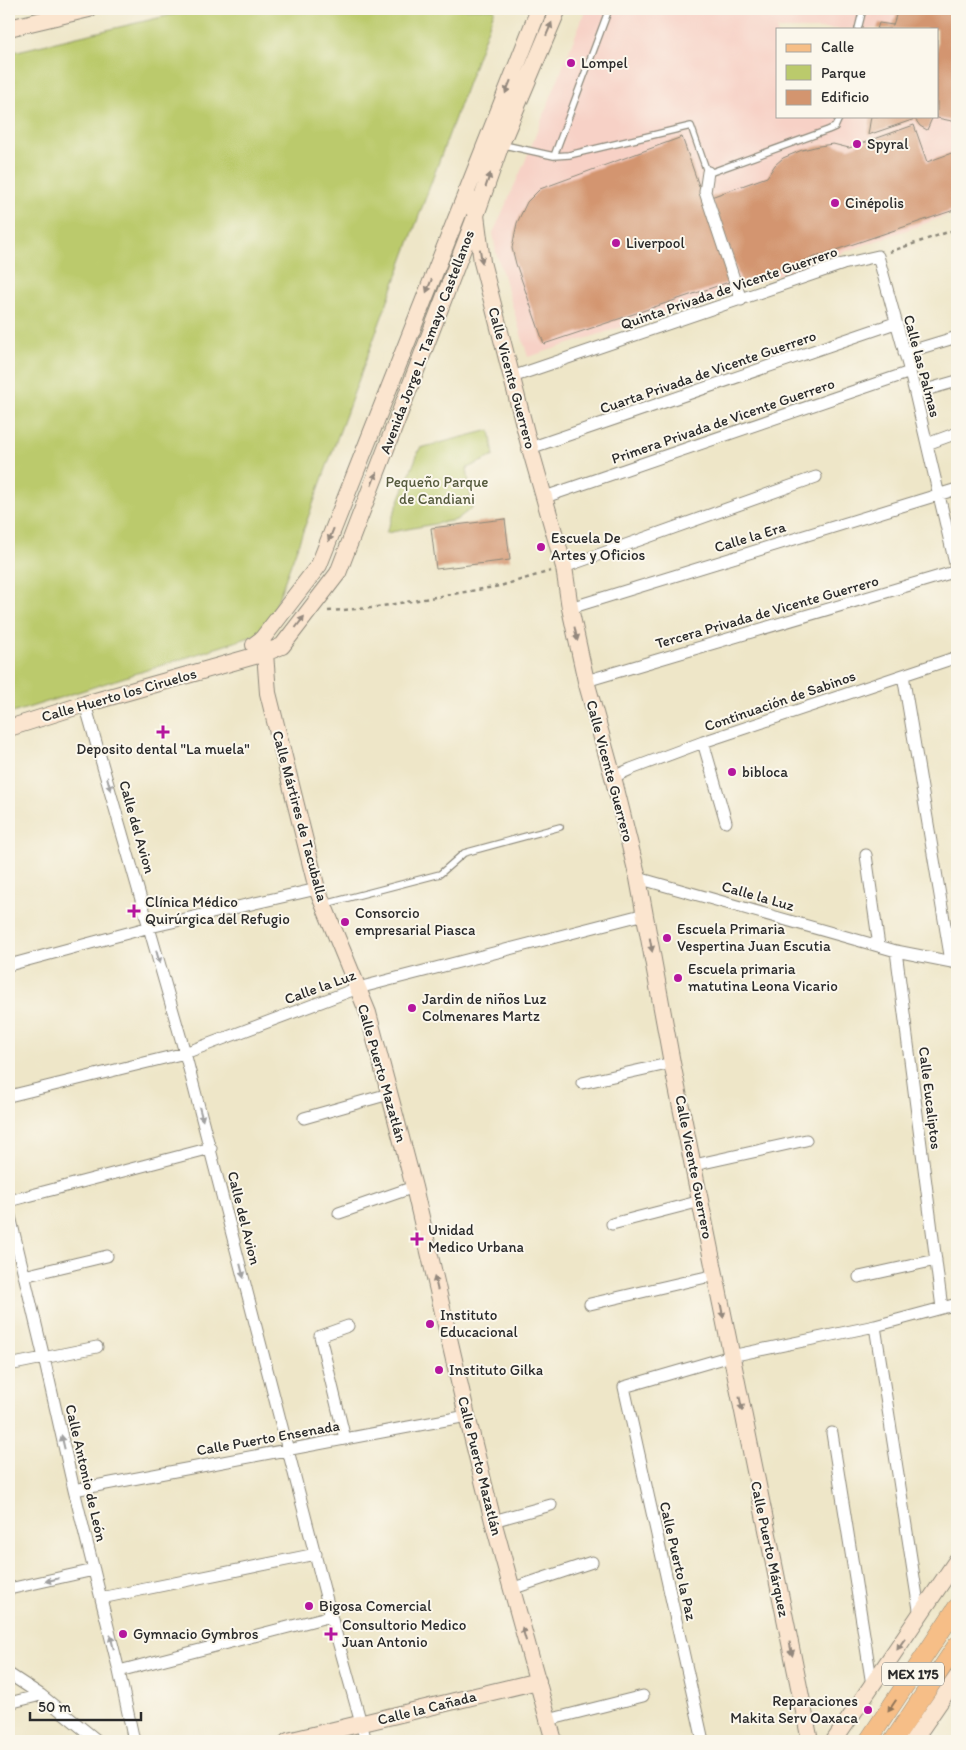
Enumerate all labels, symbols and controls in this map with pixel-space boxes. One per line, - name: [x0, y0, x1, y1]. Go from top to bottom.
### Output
- one-way arrow: [546, 22, 554, 36]
- legend: [776, 28, 938, 118]
- text: Calle: [821, 38, 854, 56]
- place label: Lompel: [581, 54, 628, 72]
- marker: Lompel: [565, 57, 577, 69]
- text: Parque: [821, 64, 866, 82]
- one-way arrow: [504, 79, 511, 94]
- text: Edificio: [821, 88, 869, 106]
- place label: Spyral: [867, 135, 909, 153]
- marker: Spyral: [851, 138, 863, 150]
- one-way arrow: [485, 172, 492, 187]
- place label: Cinépolis: [845, 194, 904, 212]
- marker: Cinépolis: [829, 197, 841, 209]
- street label: Avenida Jorge L. Tamayo Castellanos: [376, 227, 478, 456]
- place label: Liverpool: [626, 234, 685, 252]
- marker: Liverpool: [610, 237, 622, 249]
- street label: Quinta Privada de Vicente Guerrero: [618, 242, 840, 334]
- one-way arrow: [478, 248, 486, 264]
- one-way arrow: [425, 279, 432, 294]
- street label: Calle Vicente Guerrero: [484, 305, 540, 451]
- street label: Calle las Palmas: [900, 313, 944, 420]
- street label: Cuarta Privada de Vicente Guerrero: [597, 326, 819, 418]
- street label: Primera Privada de Vicente Guerrero: [609, 374, 837, 468]
- one-way arrow: [370, 471, 378, 486]
- park label: Pequeño Parque de Candiani: [386, 473, 488, 508]
- street label: Calle la Era: [712, 518, 788, 556]
- one-way arrow: [327, 528, 335, 543]
- place label: Escuela De Artes y Oficios: [551, 529, 646, 564]
- marker: Escuela De Artes y Oficios: [535, 541, 547, 553]
- street label: Tercera Privada de Vicente Guerrero: [653, 571, 881, 653]
- one-way arrow: [295, 616, 306, 629]
- one-way arrow: [572, 627, 580, 643]
- street label: Calle Huerto los Ciruelos: [39, 664, 199, 726]
- street label: Continuación de Sabinos: [702, 667, 858, 735]
- street label: Calle Vicente Guerrero: [582, 698, 638, 844]
- marker: Deposito dental "La muela": [157, 726, 169, 738]
- street label: Calle Mártires de Tacuballa: [268, 729, 332, 904]
- place label: Deposito dental "La muela": [76, 740, 250, 758]
- place label: bibloca: [742, 763, 788, 781]
- marker: bibloca: [726, 766, 738, 778]
- one-way arrow: [105, 777, 113, 792]
- street label: Calle del Avion: [115, 778, 159, 876]
- street label: Calle la Luz: [720, 877, 796, 915]
- place label: Clínica Médico Quirúrgica del Refugio: [145, 893, 290, 928]
- marker: Clínica Médico Quirúrgica del Refugio: [127, 904, 141, 918]
- place label: Consorcio empresarial Piasca: [355, 904, 476, 939]
- marker: Consorcio empresarial Piasca: [339, 916, 351, 928]
- place label: Escuela Primaria Vespertina Juan Escutia: [677, 920, 831, 955]
- marker: Escuela Primaria Vespertina Juan Escutia: [661, 932, 673, 944]
- one-way arrow: [647, 937, 655, 953]
- one-way arrow: [155, 950, 163, 965]
- place label: Escuela primaria matutina Leona Vicario: [688, 960, 838, 995]
- street label: Calle la Luz: [282, 966, 358, 1008]
- marker: Escuela primaria matutina Leona Vicario: [672, 972, 684, 984]
- place label: Jardin de niños Luz Colmenares Martz: [422, 990, 546, 1025]
- street label: Calle Puerto Mazatlán: [354, 1002, 410, 1144]
- marker: Jardin de niños Luz Colmenares Martz: [406, 1002, 418, 1014]
- street label: Calle Eucaliptos: [915, 1046, 945, 1151]
- street label: Calle Vicente Guerrero: [671, 1094, 717, 1240]
- one-way arrow: [198, 1106, 206, 1121]
- street label: Calle del Avion: [224, 1169, 264, 1267]
- place label: Unidad Medico Urbana: [428, 1221, 524, 1256]
- marker: Unidad Medico Urbana: [410, 1232, 424, 1246]
- one-way arrow: [238, 1263, 246, 1279]
- one-way arrow: [432, 1275, 440, 1290]
- one-way arrow: [718, 1303, 726, 1318]
- place label: Instituto Educacional: [440, 1306, 518, 1341]
- marker: Instituto Educacional: [424, 1318, 436, 1330]
- place label: Instituto Gilka: [449, 1361, 544, 1379]
- marker: Instituto Gilka: [433, 1364, 445, 1376]
- street label: Calle Puerto Mazatlán: [454, 1394, 506, 1538]
- one-way arrow: [737, 1396, 745, 1412]
- street label: Calle Antonio de León: [61, 1403, 111, 1544]
- street label: Calle Puerto Ensenada: [195, 1416, 342, 1459]
- one-way arrow: [59, 1435, 67, 1450]
- street label: Calle Puerto Márquez: [747, 1479, 793, 1619]
- street label: Calle Puerto la Paz: [656, 1500, 700, 1622]
- one-way arrow: [44, 1576, 59, 1584]
- place label: Bigosa Comercial: [319, 1597, 432, 1615]
- marker: Bigosa Comercial: [303, 1600, 315, 1612]
- place label: Consultorio Medico Juan Antonio: [342, 1616, 466, 1651]
- place label: Gymnacio Gymbros: [133, 1625, 259, 1643]
- marker: Consultorio Medico Juan Antonio: [324, 1627, 338, 1641]
- one-way arrow: [519, 1627, 527, 1642]
- marker: Gymnacio Gymbros: [117, 1628, 129, 1640]
- one-way arrow: [108, 1635, 116, 1650]
- one-way arrow: [896, 1637, 906, 1650]
- one-way arrow: [787, 1641, 795, 1657]
- road number: MEX 175: [882, 1662, 944, 1686]
- street label: Calle la Cañada: [376, 1687, 478, 1729]
- scale bar: [30, 1690, 141, 1722]
- place label: Reparaciones Makita Serv Oaxaca: [730, 1692, 858, 1727]
- text: 50 m: [38, 1698, 71, 1716]
- one-way arrow: [887, 1699, 897, 1712]
- marker: Reparaciones Makita Serv Oaxaca: [862, 1704, 874, 1716]

